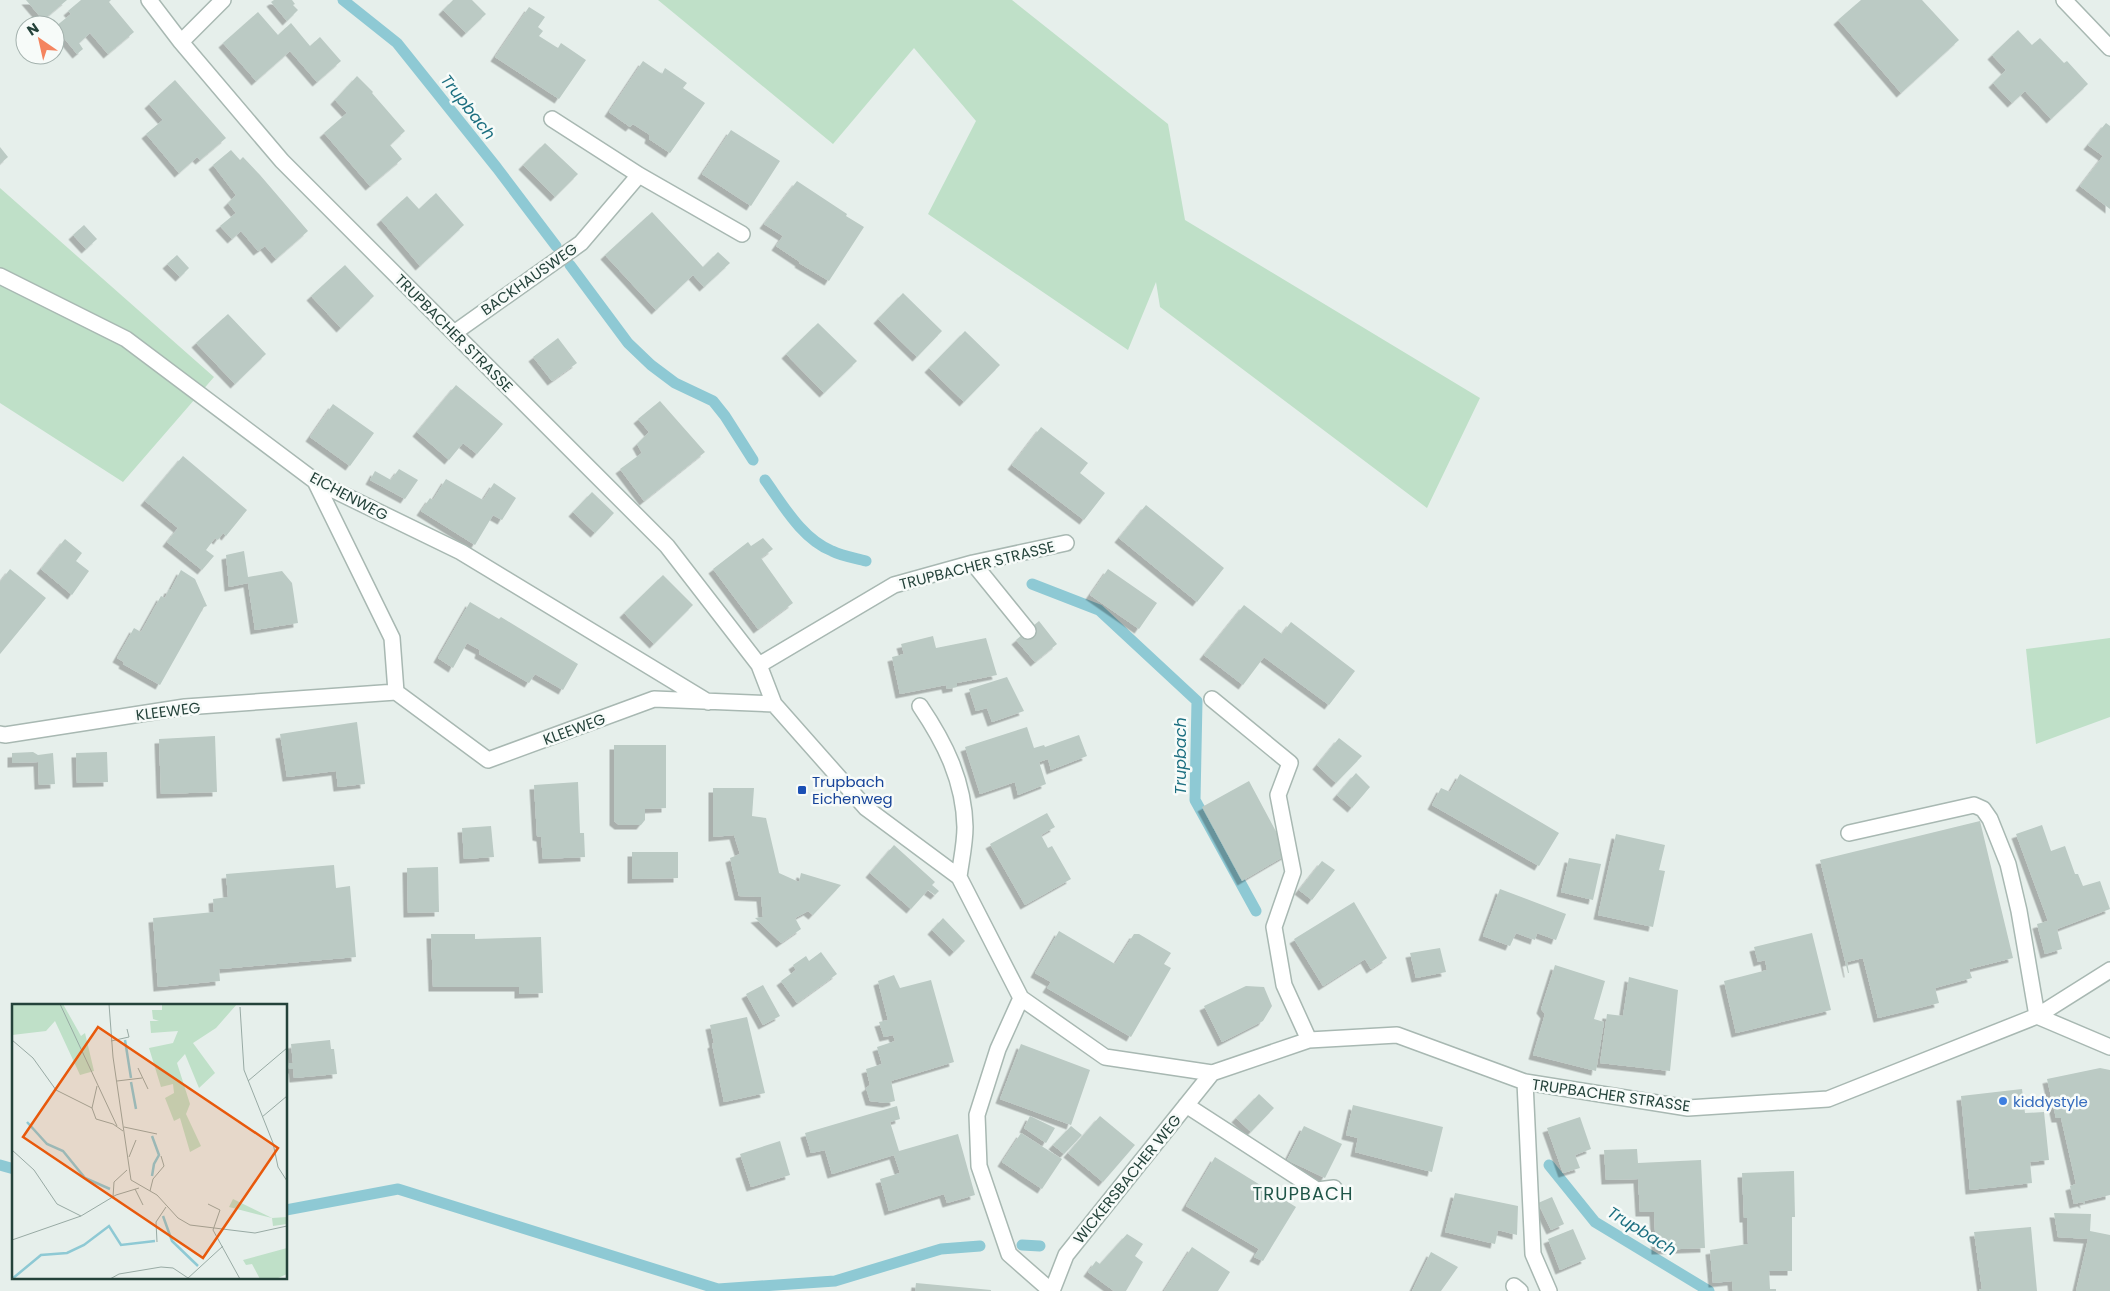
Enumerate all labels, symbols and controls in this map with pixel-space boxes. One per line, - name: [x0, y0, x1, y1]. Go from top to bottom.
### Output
- north arrow: [15, 15, 65, 65]
- text: N: [23, 18, 43, 40]
- water label: Trupbach: [435, 69, 501, 145]
- street label: BACKHAUSWEG: [477, 238, 582, 320]
- street label: TRUPBACHER STRASSE: [390, 269, 518, 397]
- street label: EICHENWEG: [306, 467, 392, 526]
- street label: TRUPBACHER STRASSE: [897, 536, 1057, 594]
- street label: KLEEWEG: [135, 697, 202, 725]
- street label: KLEEWEG: [540, 708, 608, 750]
- water label: Trupbach: [1169, 717, 1192, 795]
- place label: Trupbach Eichenweg: [812, 771, 893, 809]
- marker: Trupbach Eichenweg: [796, 784, 808, 796]
- inset map: [12, 1004, 288, 1278]
- street label: TRUPBACHER STRASSE: [1531, 1073, 1691, 1117]
- place label: kiddystyle: [2013, 1091, 2088, 1112]
- marker: kiddystyle: [1997, 1095, 2009, 1107]
- street label: WICKERSBACHER WEG: [1068, 1110, 1186, 1248]
- district label: TRUPBACH: [1253, 1181, 1353, 1206]
- water label: Trupbach: [1603, 1201, 1681, 1261]

